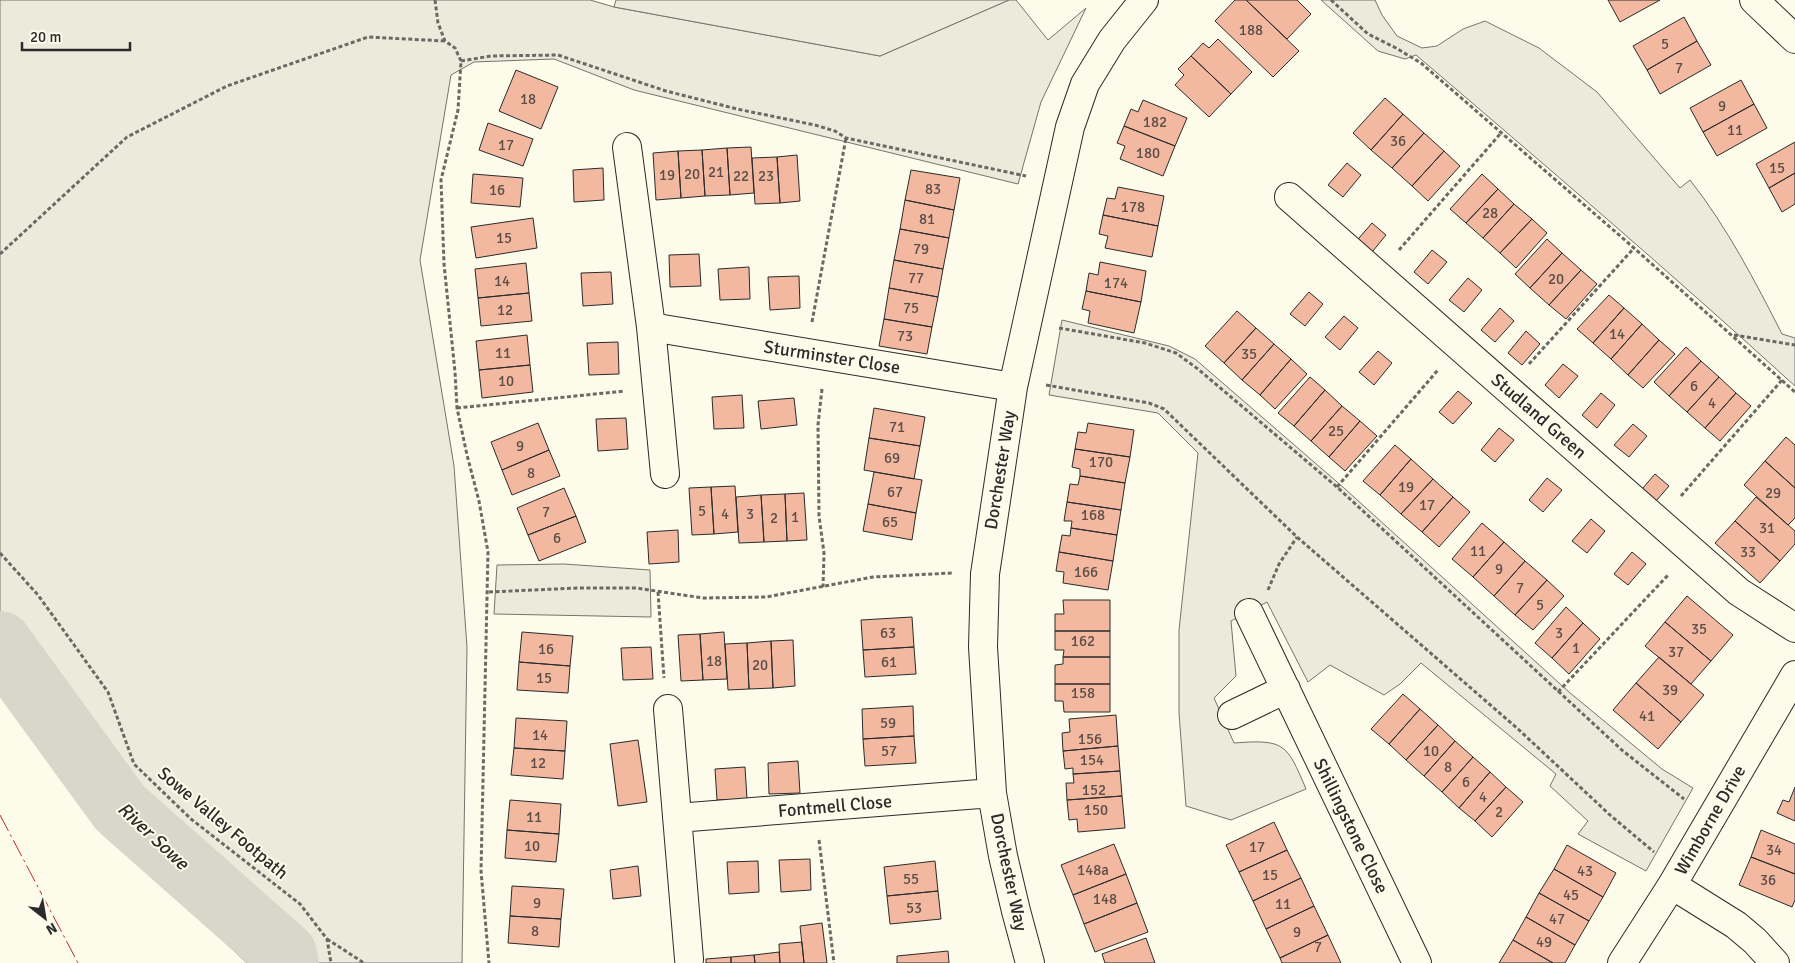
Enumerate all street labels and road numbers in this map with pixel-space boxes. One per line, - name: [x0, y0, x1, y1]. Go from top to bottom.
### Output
- street label: Sturminster Close: [762, 335, 902, 379]
- street label: Studland Green: [1487, 369, 1591, 463]
- street label: Dorchester Way: [980, 408, 1020, 531]
- street label: Shillingstone Close: [1309, 755, 1393, 897]
- street label: Wimborne Drive: [1670, 761, 1750, 879]
- street label: Sowe Valley Footpath: [153, 762, 293, 884]
- street label: Fontmell Close: [777, 790, 893, 822]
- street label: Dorchester Way: [986, 811, 1032, 934]

